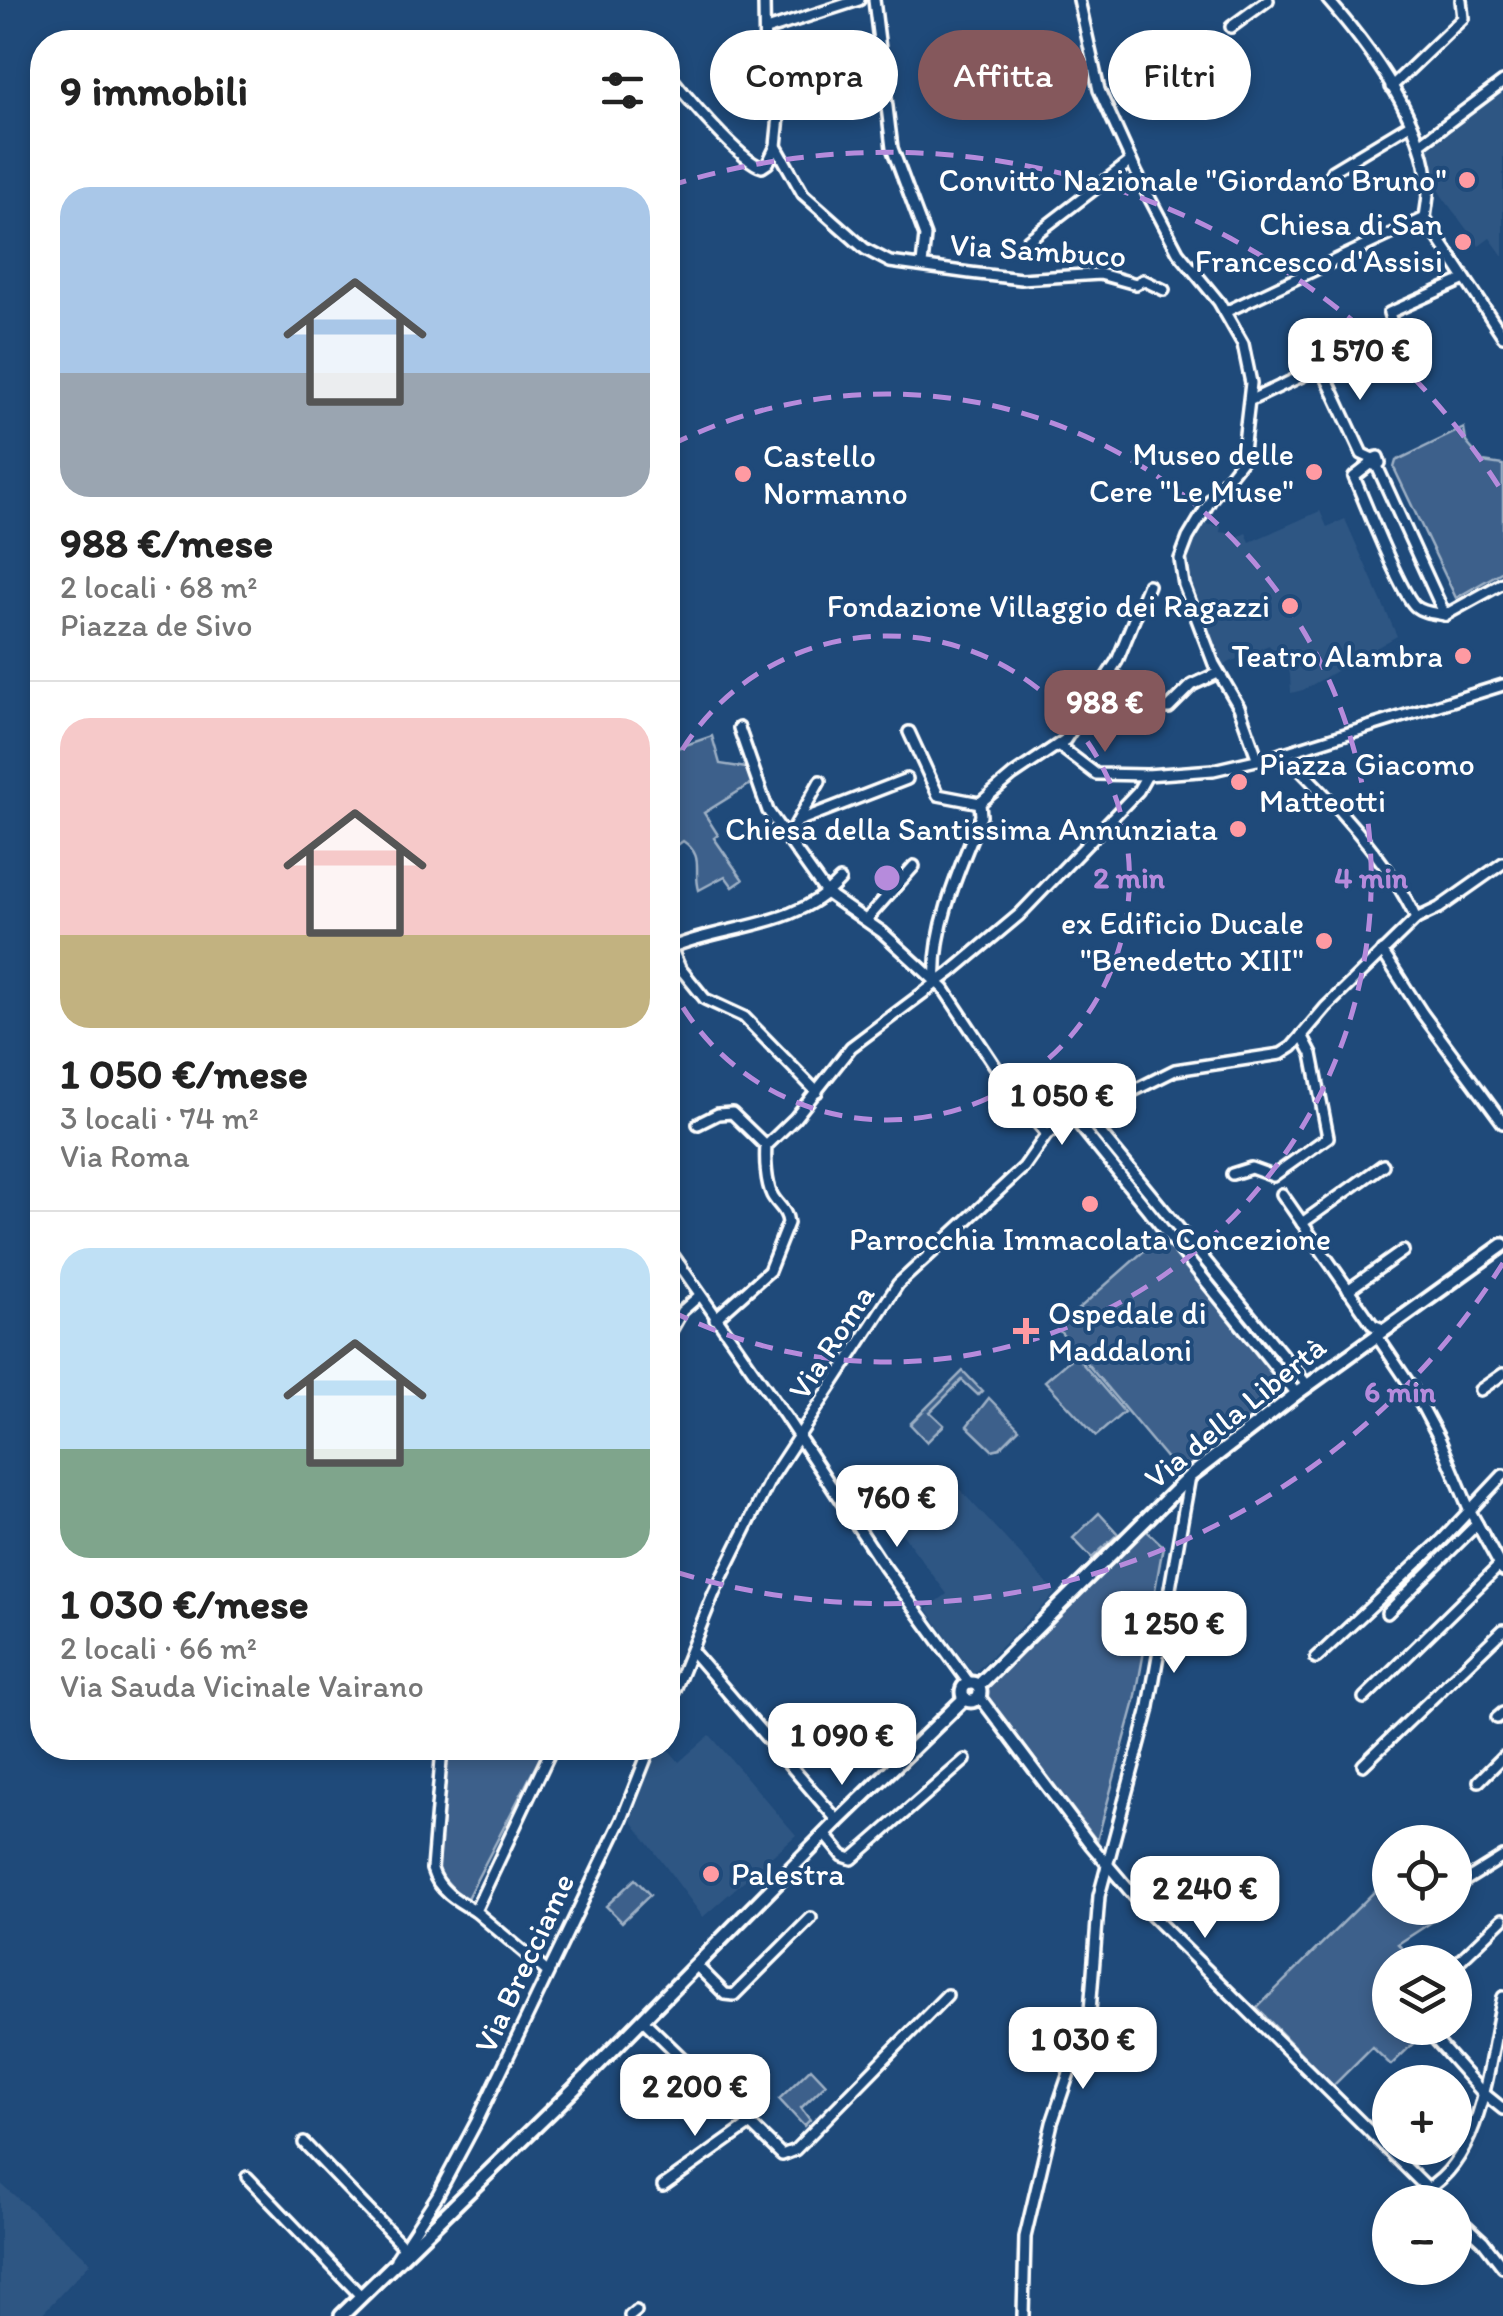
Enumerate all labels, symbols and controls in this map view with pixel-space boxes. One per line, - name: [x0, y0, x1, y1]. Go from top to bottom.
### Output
- chip: Compra: [710, 30, 898, 120]
- chip: Affitta: [918, 30, 1088, 120]
- chip: Filtri: [1108, 30, 1251, 120]
- icon: filters: [595, 63, 650, 118]
- text: 9 immobili: [60, 65, 248, 116]
- place label: Convitto Nazionale "Giordano Bruno": [939, 161, 1447, 199]
- marker: Convitto Nazionale "Giordano Bruno": [1456, 169, 1478, 191]
- place label: Chiesa di San Francesco d'Assisi: [1195, 205, 1443, 280]
- street label: Via Sambuco: [948, 225, 1128, 275]
- marker: Chiesa di San Francesco d'Assisi: [1452, 231, 1474, 253]
- icon: home: [265, 252, 445, 432]
- pin: 1 570 €: [1268, 318, 1452, 403]
- text: 1 570 €: [1310, 331, 1410, 369]
- place label: Museo delle Cere "Le Muse": [1089, 435, 1294, 510]
- place label: Castello Normanno: [763, 437, 908, 512]
- marker: Museo delle Cere "Le Muse": [1303, 461, 1325, 483]
- marker: Castello Normanno: [732, 463, 754, 485]
- text: 988 €/mese: [60, 517, 273, 568]
- text: 2 locali · 68 m²: [60, 568, 258, 606]
- place label: Fondazione Villaggio dei Ragazzi: [827, 587, 1270, 625]
- marker: Fondazione Villaggio dei Ragazzi: [1279, 595, 1301, 617]
- text: Piazza de Sivo: [60, 606, 253, 644]
- place label: Teatro Alambra: [1231, 637, 1443, 675]
- marker: Teatro Alambra: [1452, 645, 1474, 667]
- pin: 988 €: [1035, 670, 1175, 755]
- text: 988 €: [1066, 683, 1144, 721]
- place label: Piazza Giacomo Matteotti: [1259, 745, 1475, 820]
- marker: Piazza Giacomo Matteotti: [1228, 771, 1250, 793]
- icon: home: [265, 783, 445, 963]
- place label: Chiesa della Santissima Annunziata: [725, 810, 1218, 848]
- marker: Chiesa della Santissima Annunziata: [1227, 818, 1249, 840]
- text: 2 min: [1093, 859, 1166, 896]
- text: 4 min: [1334, 859, 1409, 896]
- centre of rings: [869, 860, 905, 896]
- place label: ex Edificio Ducale "Benedetto XIII": [1061, 904, 1304, 979]
- marker: ex Edificio Ducale "Benedetto XIII": [1313, 930, 1335, 952]
- text: 1 050 €/mese: [60, 1048, 308, 1099]
- pin: 1 050 €: [970, 1063, 1154, 1148]
- text: 1 050 €: [1010, 1076, 1114, 1114]
- text: 3 locali · 74 m²: [60, 1099, 259, 1137]
- text: Via Roma: [60, 1137, 190, 1175]
- marker: Parrocchia Immacolata Concezione: [1079, 1193, 1101, 1215]
- place label: Parrocchia Immacolata Concezione: [849, 1220, 1331, 1258]
- street label: Via Roma: [780, 1277, 882, 1407]
- place label: Ospedale di Maddaloni: [1048, 1294, 1207, 1369]
- icon: home: [265, 1313, 445, 1493]
- marker: Ospedale di Maddaloni: [1013, 1318, 1039, 1344]
- street label: Via della Libertà: [1137, 1327, 1334, 1497]
- text: 6 min: [1364, 1373, 1437, 1410]
- pin: 760 €: [827, 1465, 967, 1550]
- text: 760 €: [858, 1478, 936, 1516]
- text: 1 030 €/mese: [60, 1578, 309, 1629]
- pin: 1 250 €: [1082, 1591, 1266, 1676]
- text: 1 250 €: [1124, 1604, 1224, 1642]
- text: 2 locali · 66 m²: [60, 1629, 257, 1667]
- text: Via Sauda Vicinale Vairano: [60, 1667, 424, 1705]
- pin: 1 090 €: [750, 1703, 934, 1788]
- text: 1 090 €: [790, 1716, 894, 1754]
- map controls: [1372, 1825, 1472, 2285]
- button: locate: [1372, 1825, 1472, 1925]
- place label: Palestra: [731, 1855, 845, 1893]
- pin: 2 240 €: [1113, 1856, 1297, 1941]
- marker: Palestra: [700, 1863, 722, 1885]
- street label: Via Brecciame: [466, 1867, 582, 2059]
- text: 2 240 €: [1152, 1869, 1258, 1907]
- button: layers: [1372, 1945, 1472, 2045]
- pin: 1 030 €: [991, 2007, 1175, 2092]
- text: 1 030 €: [1031, 2020, 1135, 2058]
- pin: 2 200 €: [603, 2054, 787, 2139]
- button: +: [1372, 2065, 1472, 2165]
- text: 2 200 €: [642, 2067, 748, 2105]
- button: −: [1372, 2185, 1472, 2285]

